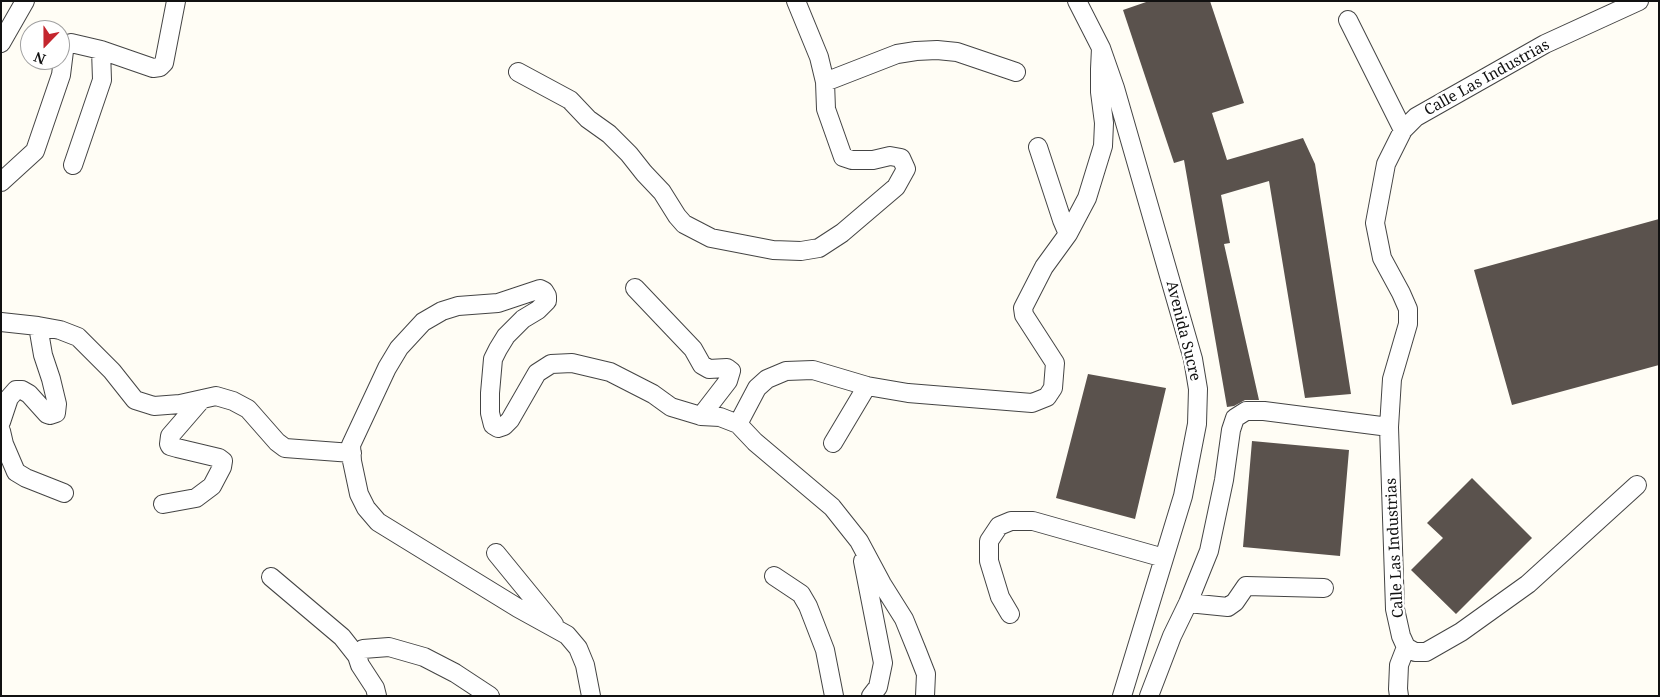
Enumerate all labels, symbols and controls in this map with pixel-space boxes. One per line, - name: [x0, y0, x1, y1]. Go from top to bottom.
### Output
- north arrow: [20, 20, 70, 70]
- street label: Calle Las Industrias: [1421, 36, 1553, 120]
- text: N: [31, 48, 48, 69]
- street label: Avenida Sucre: [1162, 279, 1204, 383]
- street label: Calle Las Industrias: [1382, 477, 1408, 619]

